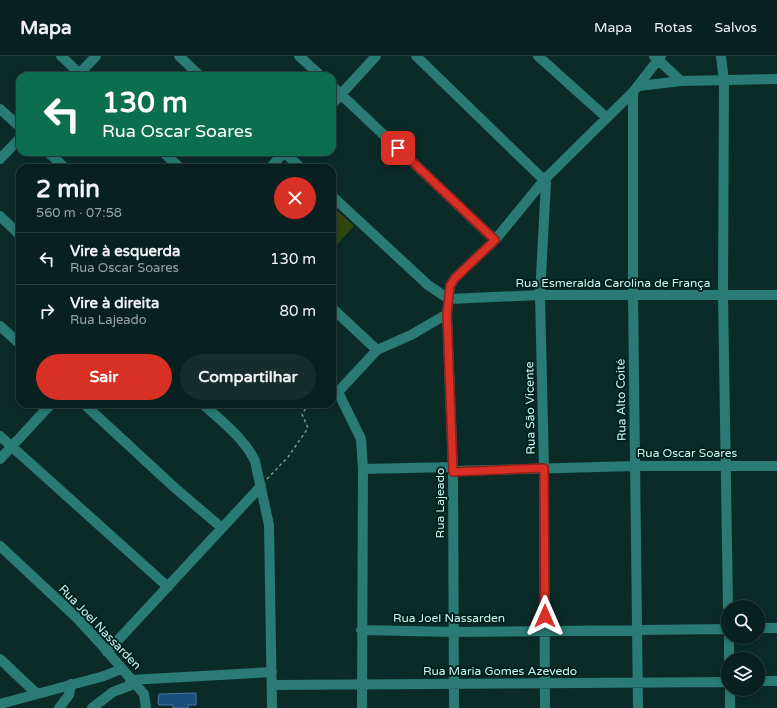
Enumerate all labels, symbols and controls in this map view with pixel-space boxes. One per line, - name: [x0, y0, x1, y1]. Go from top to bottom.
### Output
- text: Mapa: [20, 17, 72, 39]
- text: Mapa: [594, 19, 632, 36]
- text: Rotas: [654, 19, 692, 36]
- text: Salvos: [714, 19, 757, 36]
- text: 130 m: [102, 86, 188, 120]
- icon: left: [36, 88, 88, 140]
- text: Rua Oscar Soares: [102, 120, 253, 142]
- pin: [381, 131, 415, 165]
- icon: arrive: [387, 137, 409, 159]
- text: 2 min: [36, 175, 100, 204]
- button: close: [274, 177, 316, 219]
- text: 560 m · 07:58: [36, 205, 122, 221]
- text: Vire à esquerda: [70, 242, 180, 260]
- icon: left: [36, 248, 58, 270]
- text: 130 m: [270, 250, 316, 268]
- text: Rua Oscar Soares: [70, 260, 179, 276]
- street label: Rua Esmeralda Carolina de França: [516, 276, 710, 290]
- text: Vire à direita: [70, 294, 159, 312]
- icon: right: [36, 300, 58, 322]
- text: 80 m: [279, 302, 316, 320]
- text: Rua Lajeado: [70, 312, 147, 328]
- button: Sair: [36, 354, 172, 400]
- button: Compartilhar: [180, 354, 316, 400]
- street label: Rua Alto Coité: [613, 359, 629, 441]
- street label: Rua São Vicente: [522, 361, 538, 455]
- street label: Rua Oscar Soares: [637, 446, 737, 460]
- street label: Rua Lajeado: [433, 468, 447, 538]
- street label: Rua Joel Nassarden: [56, 582, 144, 672]
- position arrow: [524, 595, 566, 637]
- map controls: [721, 600, 765, 696]
- button: search: [721, 600, 765, 644]
- street label: Rua Joel Nassarden: [393, 611, 505, 625]
- button: layers: [721, 652, 765, 696]
- street label: Rua Maria Gomes Azevedo: [423, 664, 577, 678]

